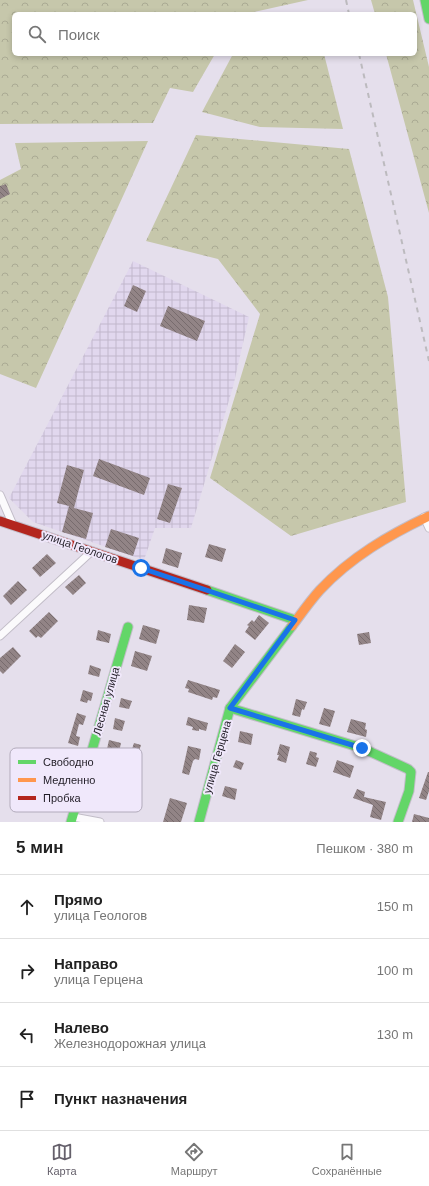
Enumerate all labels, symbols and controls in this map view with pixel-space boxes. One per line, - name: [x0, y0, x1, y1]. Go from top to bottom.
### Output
- search box: [12, 12, 417, 56]
- icon: search: [26, 23, 48, 45]
- text: Поиск: [58, 26, 100, 43]
- street label: улица Геологов: [41, 528, 119, 566]
- route start: [132, 559, 150, 577]
- street label: Лесная улица: [91, 665, 122, 736]
- street label: улица Герцена: [201, 718, 233, 795]
- route end: [353, 739, 371, 757]
- legend: [10, 748, 142, 812]
- text: Свободно: [43, 756, 94, 768]
- text: Медленно: [43, 774, 95, 786]
- text: Пробка: [43, 792, 81, 804]
- text: 5 мин: [16, 838, 63, 857]
- text: Пешком · 380 m: [316, 841, 413, 856]
- text: Прямо: [54, 891, 103, 908]
- icon: ahead: [16, 896, 38, 918]
- text: 150 m: [377, 899, 413, 914]
- text: улица Геологов: [54, 908, 147, 923]
- text: Направо: [54, 955, 118, 972]
- icon: right: [16, 960, 38, 982]
- text: 100 m: [377, 963, 413, 978]
- text: улица Герцена: [54, 972, 143, 987]
- text: Налево: [54, 1019, 109, 1036]
- icon: left: [16, 1024, 38, 1046]
- text: 130 m: [377, 1027, 413, 1042]
- text: Железнодорожная улица: [54, 1036, 206, 1051]
- icon: arrive: [16, 1088, 38, 1110]
- text: Пункт назначения: [54, 1090, 187, 1107]
- tab: Карта: [47, 1141, 77, 1177]
- tab: Маршрут: [171, 1141, 218, 1177]
- tab: Сохранённые: [312, 1141, 382, 1177]

